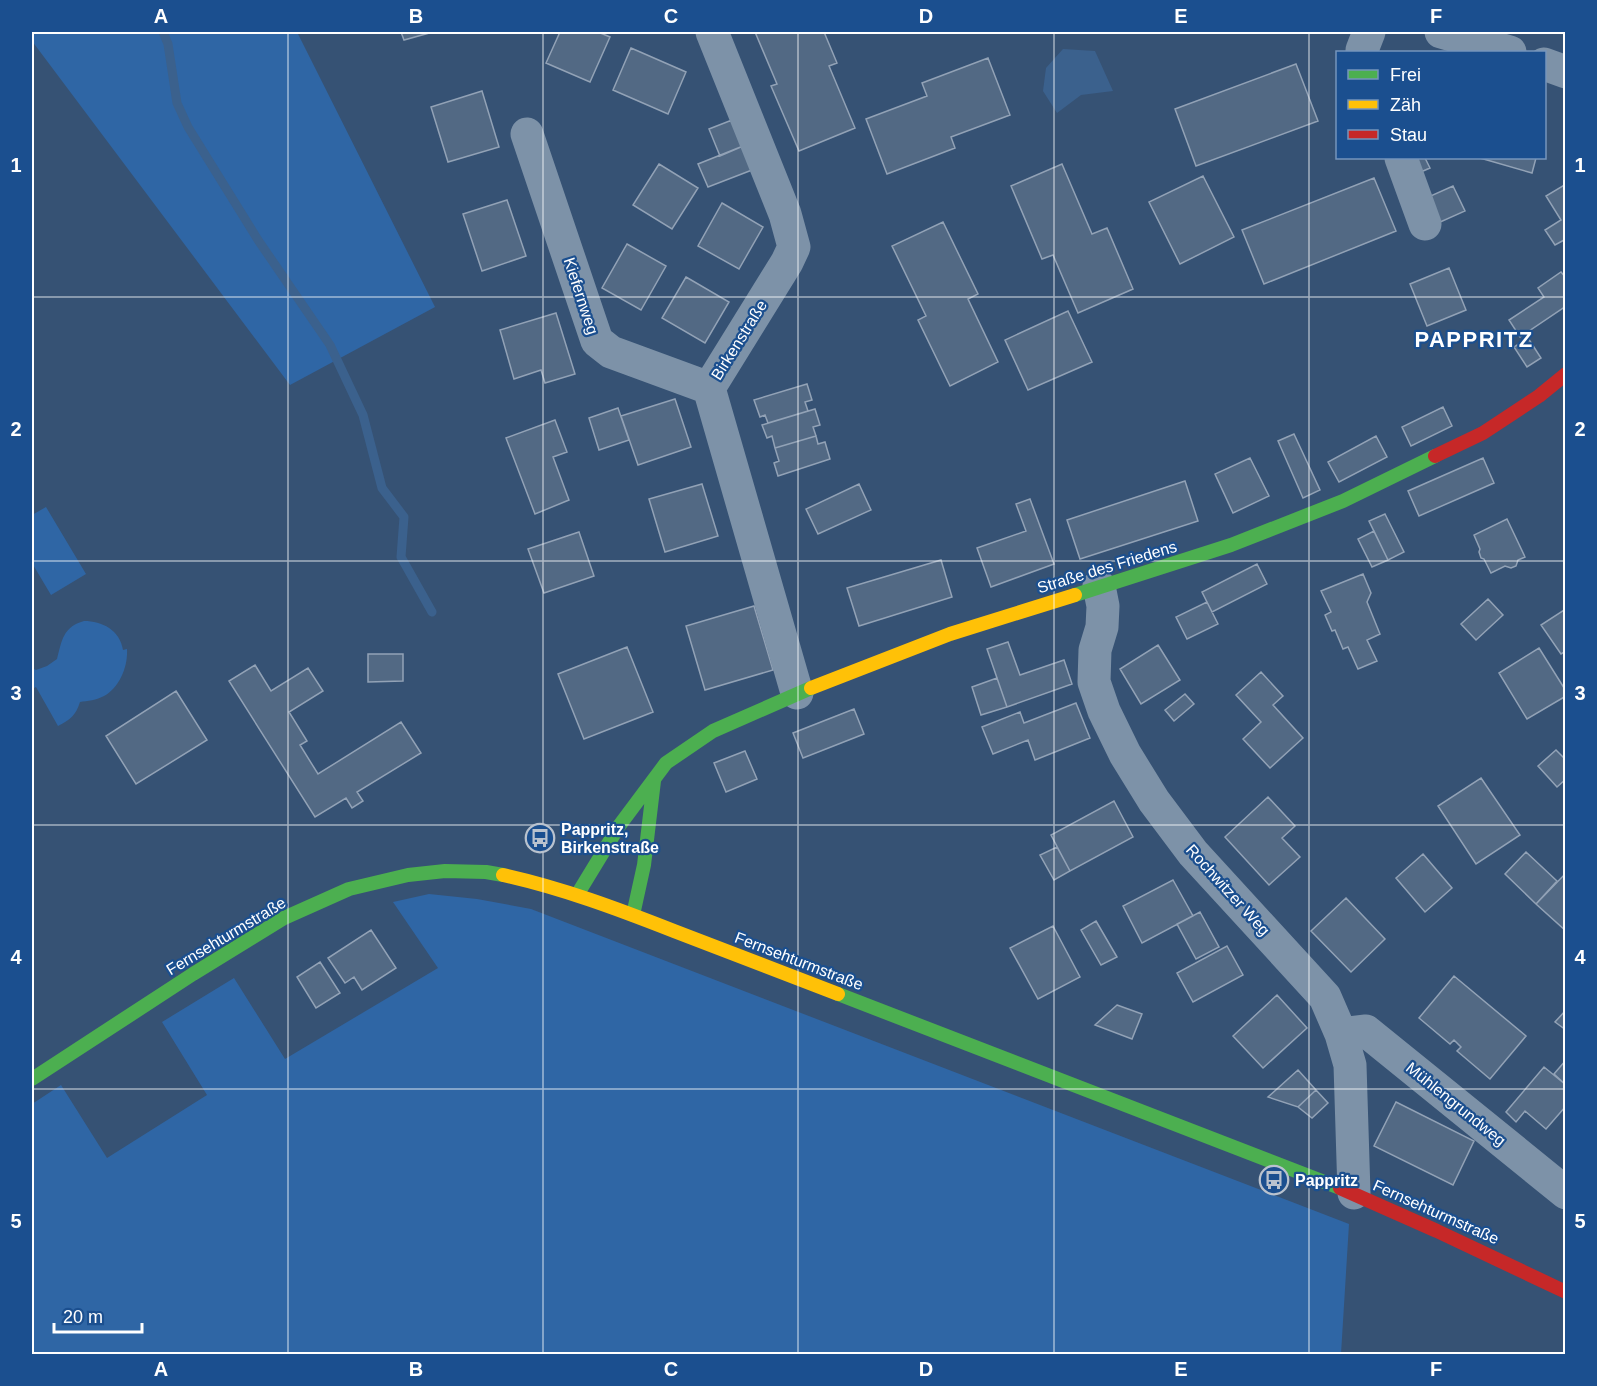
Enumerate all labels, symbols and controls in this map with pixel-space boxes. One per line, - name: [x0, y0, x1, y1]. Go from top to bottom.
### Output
- text: A: [154, 5, 168, 27]
- text: B: [409, 5, 423, 27]
- text: C: [664, 5, 678, 27]
- text: D: [919, 5, 933, 27]
- text: E: [1174, 5, 1188, 27]
- text: F: [1430, 5, 1442, 27]
- legend: [1336, 51, 1546, 159]
- text: Frei: [1390, 65, 1421, 85]
- text: Zäh: [1390, 95, 1421, 115]
- text: Stau: [1390, 125, 1427, 145]
- text: 1: [10, 154, 22, 176]
- text: 1: [1574, 154, 1586, 176]
- street label: Kiefernweg: [561, 255, 601, 337]
- street label: Birkenstraße: [708, 297, 770, 383]
- district label: PAPPRITZ: [1414, 327, 1534, 352]
- text: 2: [10, 418, 22, 440]
- text: 2: [1574, 418, 1586, 440]
- street label: Straße des Friedens: [1035, 538, 1179, 596]
- text: 3: [10, 682, 22, 704]
- text: 3: [1574, 682, 1586, 704]
- place label: Pappritz, Birkenstraße: [561, 821, 659, 856]
- bus stop icon: Pappritz, Birkenstraße: [524, 822, 556, 854]
- street label: Rochwitzer Weg: [1183, 841, 1273, 939]
- street label: Fernsehturmstraße: [163, 894, 289, 978]
- street label: Fernsehturmstraße: [732, 929, 866, 993]
- text: 4: [10, 946, 22, 968]
- text: 4: [1574, 946, 1586, 968]
- street label: Mühlengrundweg: [1403, 1059, 1509, 1149]
- bus stop icon: Pappritz: [1258, 1164, 1290, 1196]
- place label: Pappritz: [1295, 1172, 1358, 1189]
- street label: Fernsehturmstraße: [1370, 1177, 1502, 1247]
- text: 5: [10, 1210, 22, 1232]
- text: 5: [1574, 1210, 1586, 1232]
- scale bar: [54, 1296, 142, 1334]
- text: 20 m: [63, 1307, 103, 1327]
- text: A: [154, 1358, 168, 1380]
- text: B: [409, 1358, 423, 1380]
- text: C: [664, 1358, 678, 1380]
- text: D: [919, 1358, 933, 1380]
- text: E: [1174, 1358, 1188, 1380]
- text: F: [1430, 1358, 1442, 1380]

